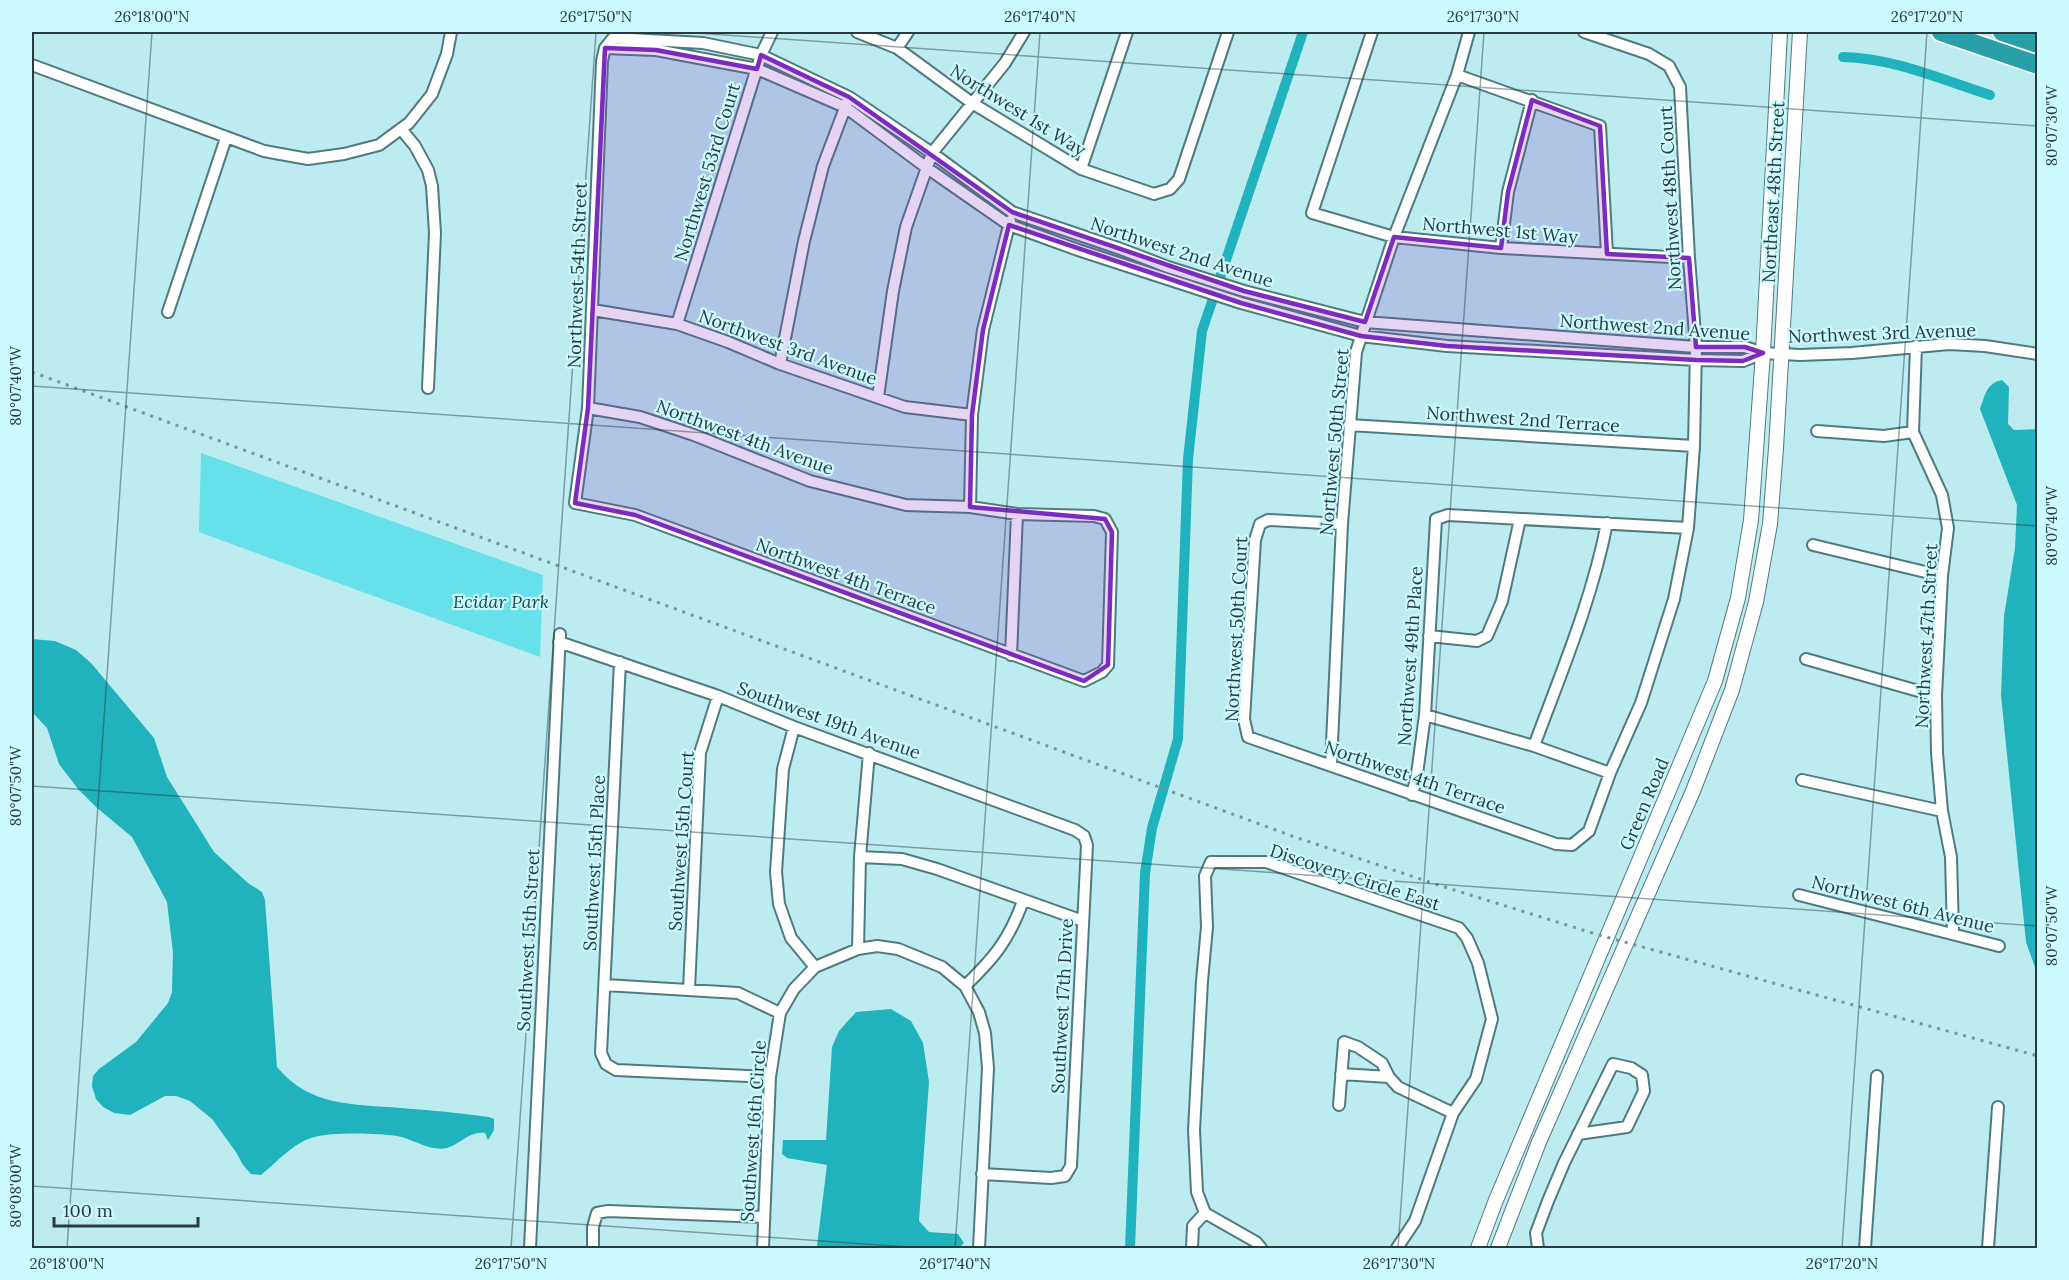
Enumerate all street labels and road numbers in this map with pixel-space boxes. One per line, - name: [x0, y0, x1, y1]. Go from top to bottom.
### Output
- street label: Northwest 1st Way: [946, 59, 1091, 161]
- street label: Northwest 53rd Court: [669, 80, 745, 264]
- street label: Northeast 48th Street: [1757, 100, 1789, 284]
- street label: Northwest 48th Court: [1654, 105, 1686, 291]
- street label: Northwest 54th Street: [562, 181, 592, 369]
- street label: Northwest 2nd Avenue: [1088, 212, 1277, 292]
- street label: Northwest 1st Way: [1421, 212, 1579, 248]
- street label: Northwest 3rd Avenue: [696, 304, 880, 390]
- street label: Northwest 2nd Avenue: [1559, 309, 1751, 345]
- street label: Northwest 3rd Avenue: [1788, 318, 1977, 348]
- street label: Northwest 50th Street: [1314, 347, 1354, 537]
- street label: Northwest 4th Avenue: [653, 394, 837, 480]
- street label: Northwest 2nd Terrace: [1425, 401, 1621, 437]
- street label: Northwest 4th Terrace: [753, 533, 940, 619]
- street label: Northwest 50th Court: [1220, 536, 1252, 722]
- street label: Northwest 47th Street: [1910, 543, 1942, 729]
- street label: Northwest 49th Place: [1392, 565, 1428, 747]
- street label: Southwest 19th Avenue: [734, 676, 924, 764]
- street label: Northwest 4th Terrace: [1321, 735, 1509, 819]
- street label: Southwest 15th Court: [663, 750, 699, 932]
- street label: Green Road: [1614, 754, 1674, 854]
- street label: Southwest 15th Place: [578, 774, 610, 952]
- street label: Discovery Circle East: [1267, 839, 1443, 915]
- street label: Southwest 15th Street: [512, 848, 544, 1032]
- street label: Northwest 6th Avenue: [1809, 870, 1997, 938]
- street label: Southwest 17th Drive: [1046, 918, 1078, 1094]
- street label: Southwest 16th Circle: [735, 1039, 771, 1223]

